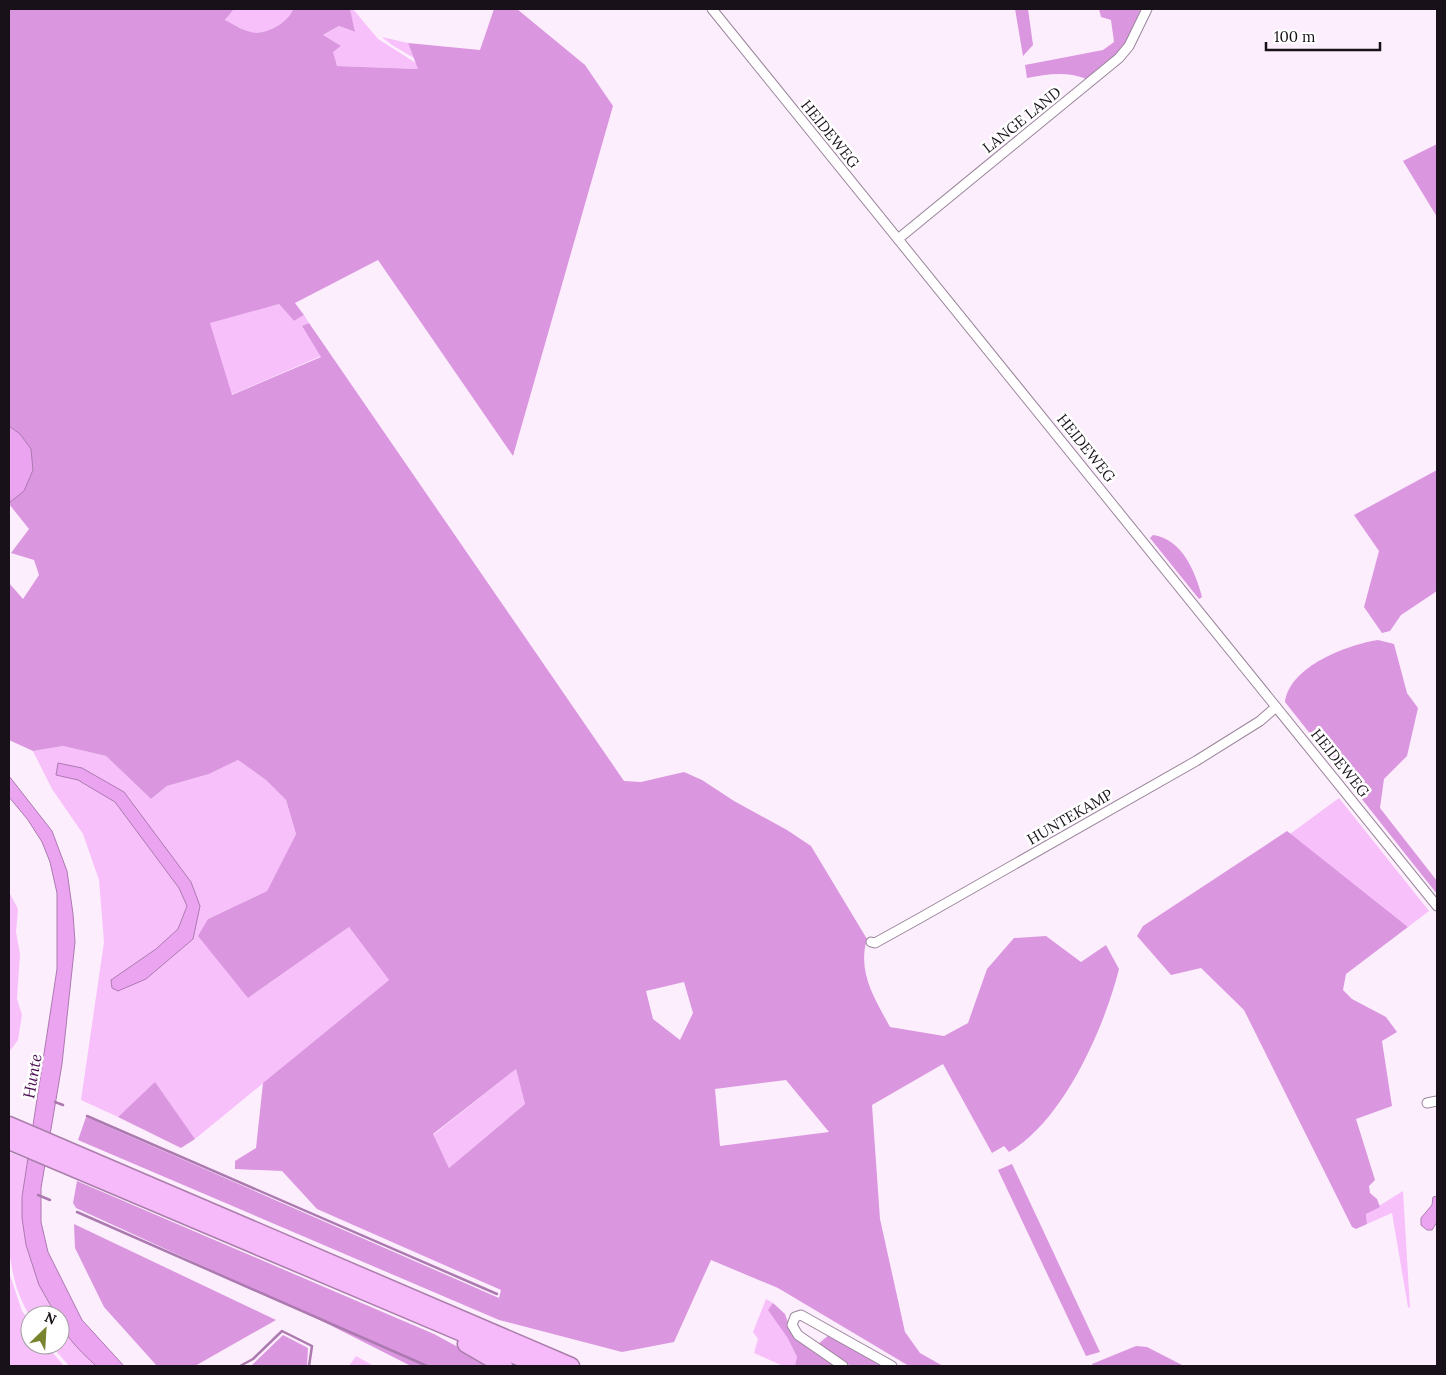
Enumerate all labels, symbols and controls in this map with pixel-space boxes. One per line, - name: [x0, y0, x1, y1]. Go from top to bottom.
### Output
- scale bar: [1266, 20, 1380, 52]
- text: 100 m: [1274, 27, 1315, 46]
- street label: LANGE LAND: [979, 82, 1065, 157]
- street label: HEIDEWEG: [797, 96, 864, 172]
- street label: HEIDEWEG: [1053, 410, 1120, 486]
- street label: HEIDEWEG: [1307, 725, 1374, 801]
- street label: HUNTEKAMP: [1023, 784, 1116, 849]
- water label: Hunte: [18, 1052, 46, 1100]
- north arrow: [20, 1305, 70, 1355]
- text: N: [42, 1308, 59, 1329]

